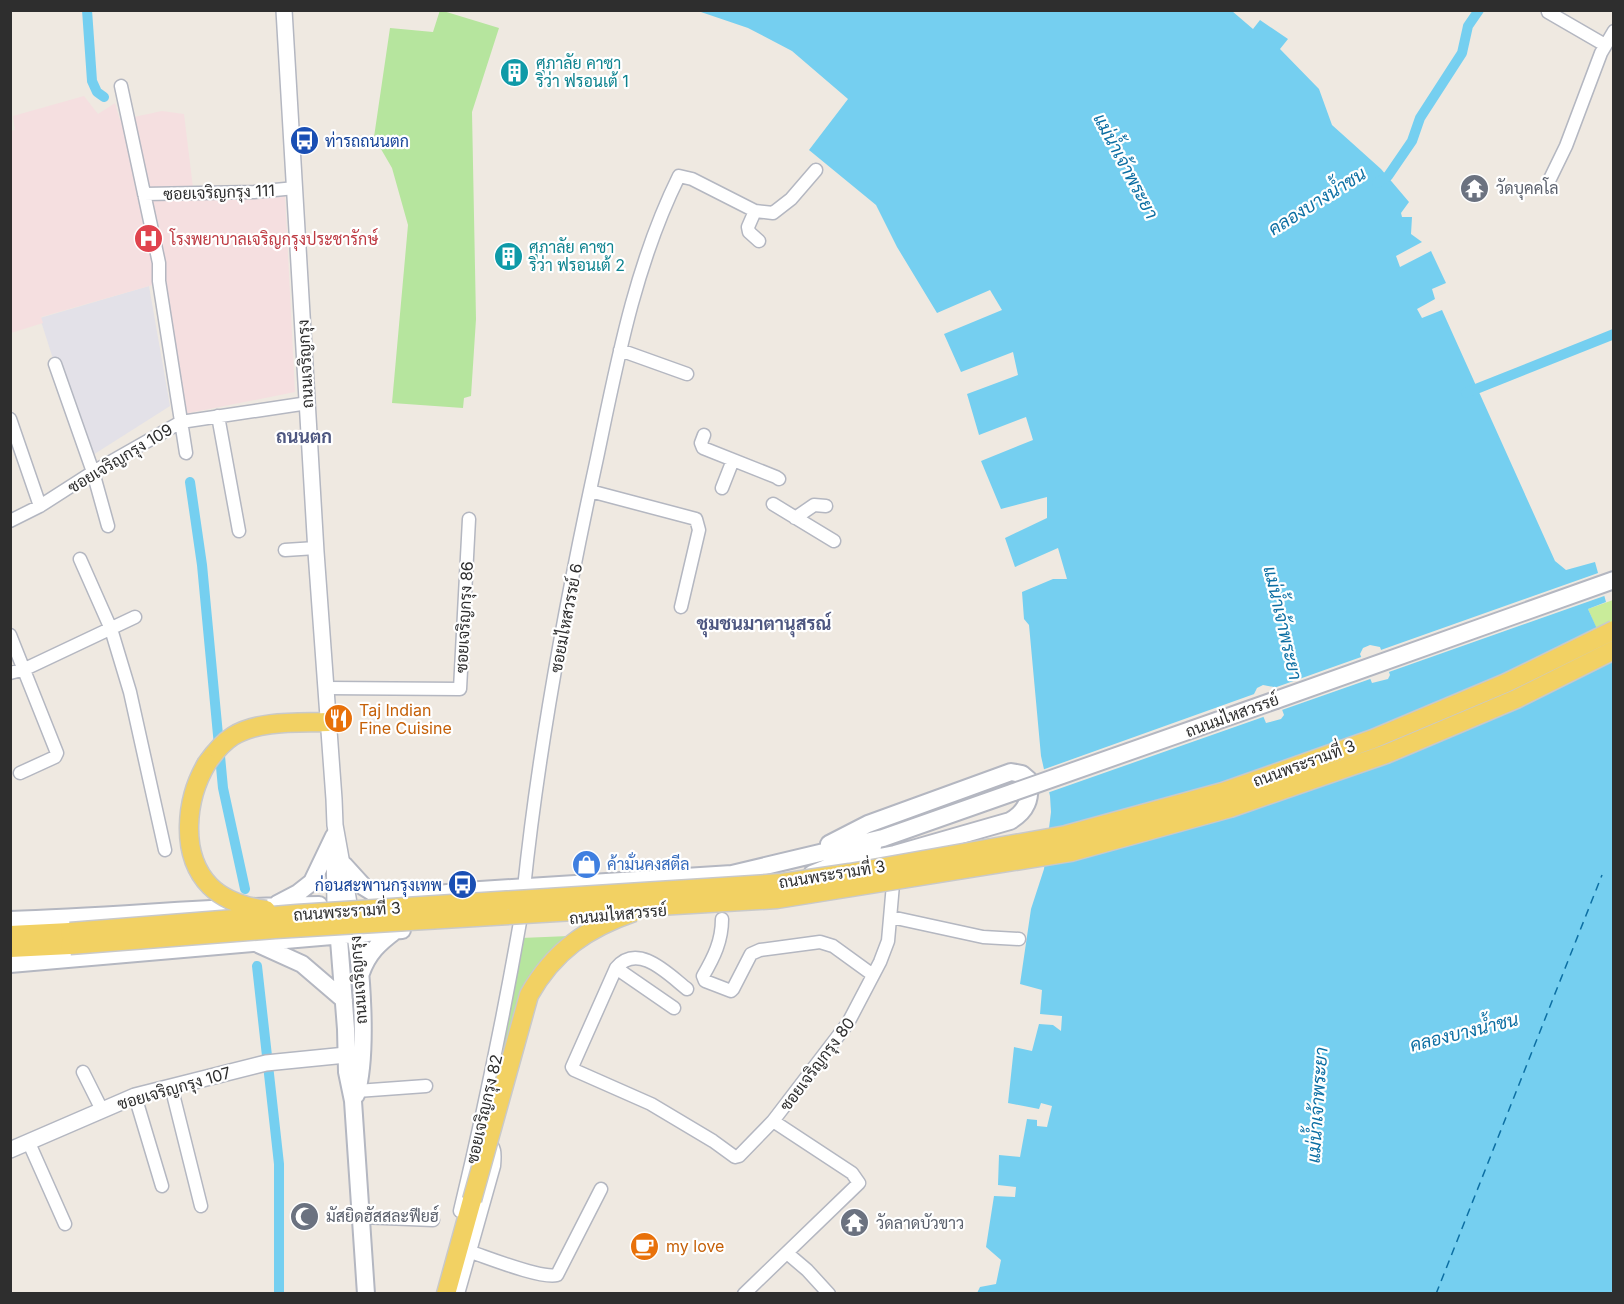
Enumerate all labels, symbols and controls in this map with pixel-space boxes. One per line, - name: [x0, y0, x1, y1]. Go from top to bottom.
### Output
- place label: ศุภาลัย คาซา ริว่า ฟรอนเต้ 1: [535, 53, 629, 91]
- building icon: ศุภาลัย คาซา ริว่า ฟรอนเต้ 1: [499, 56, 531, 88]
- water label: แม่น้ำเจ้าพระยา: [1089, 107, 1167, 223]
- bus stop icon: ท่ารถถนนตก: [288, 125, 320, 157]
- place label: ท่ารถถนนตก: [325, 131, 409, 151]
- water label: คลองบางน้ำชน: [1262, 158, 1370, 239]
- temple icon: วัดบุคคโล: [1459, 172, 1491, 204]
- place label: วัดบุคคโล: [1496, 177, 1559, 200]
- street label: ซอยเจริญกรุง 111: [163, 180, 275, 206]
- hospital icon: โรงพยาบาลเจริญกรุงประชารักษ์: [133, 223, 165, 255]
- place label: โรงพยาบาลเจริญกรุงประชารักษ์: [169, 227, 378, 251]
- place label: ศุภาลัย คาซา ริว่า ฟรอนเต้ 2: [528, 237, 625, 275]
- building icon: ศุภาลัย คาซา ริว่า ฟรอนเต้ 2: [492, 240, 524, 272]
- street label: ถนนเจริญกรุง: [293, 319, 319, 409]
- street label: ซอยเจริญกรุง 109: [64, 419, 177, 499]
- district label: ถนนตก: [276, 426, 332, 447]
- street label: ซอยเจริญกรุง 86: [451, 561, 479, 673]
- street label: ซอยมไหสวรรย์ 6: [544, 561, 586, 674]
- water label: แม่น้ำเจ้าพระยา: [1260, 563, 1311, 682]
- district label: ชุมชนมาตานุสรณ์: [697, 611, 832, 638]
- street label: ถนนมไหสวรรย์: [1182, 687, 1281, 741]
- place label: Taj Indian Fine Cuisine: [359, 700, 452, 738]
- restaurant icon: Taj Indian Fine Cuisine: [322, 703, 354, 735]
- street label: ถนนพระรามที่ 3: [1249, 731, 1358, 791]
- shop icon: ค้ามั่นคงสตีล: [570, 848, 602, 880]
- place label: ค้ามั่นคงสตีล: [607, 851, 690, 874]
- street label: ถนนพระรามที่ 3: [777, 852, 887, 892]
- bus stop icon: ก่อนสะพานกรุงเทพ: [447, 869, 479, 901]
- place label: ก่อนสะพานกรุงเทพ: [315, 875, 442, 897]
- street label: ถนนพระรามที่ 3: [292, 893, 401, 925]
- street label: ถนนมไหสวรรย์: [568, 898, 668, 928]
- street label: ถนนเจริญกรุง: [345, 935, 373, 1025]
- water label: คลองบางน้ำชน: [1406, 1003, 1521, 1056]
- street label: ซอยเจริญกรุง 80: [775, 1013, 860, 1116]
- water label: แม่น้ำเจ้าพระยา: [1297, 1046, 1332, 1164]
- street label: ซอยเจริญกรุง 82: [462, 1052, 508, 1166]
- street label: ซอยเจริญกรุง 107: [115, 1062, 234, 1116]
- mosque icon: มัสยิดฮัสสละฟียฮ์: [289, 1200, 321, 1232]
- place label: มัสยิดฮัสสละฟียฮ์: [326, 1204, 439, 1226]
- temple icon: วัดลาดบัวขาว: [839, 1207, 871, 1239]
- place label: วัดลาดบัวขาว: [876, 1213, 964, 1233]
- cafe icon: my love: [629, 1230, 661, 1262]
- place label: my love: [666, 1236, 724, 1256]

